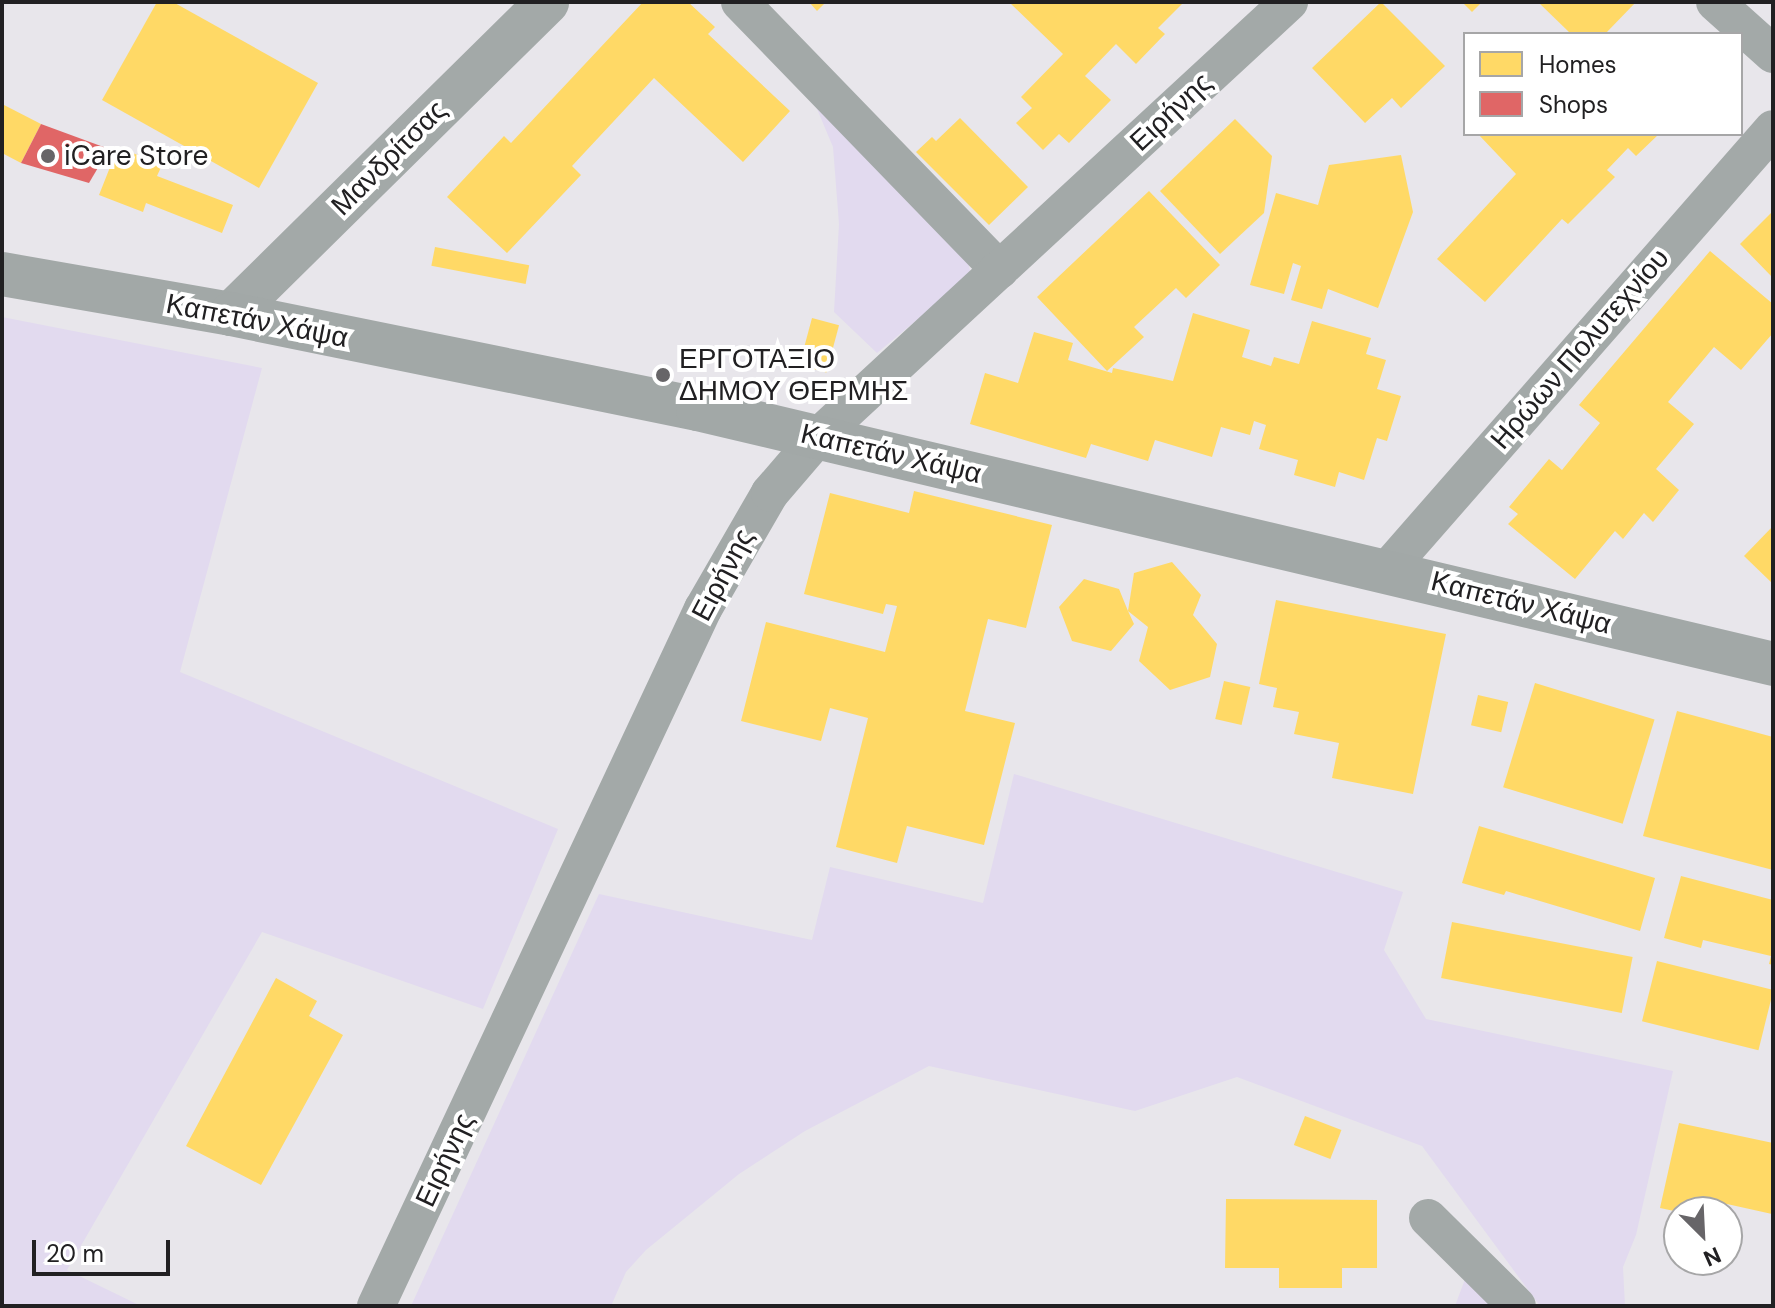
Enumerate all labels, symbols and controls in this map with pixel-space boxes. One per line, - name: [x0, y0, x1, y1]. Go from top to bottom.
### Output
- legend: [1463, 32, 1743, 136]
- text: Homes: [1539, 49, 1617, 80]
- street label: Ειρήνης: [1123, 66, 1219, 158]
- text: Shops: [1539, 89, 1608, 120]
- street label: Μανδρίτσας: [324, 93, 454, 223]
- place label: iCare Store: [64, 139, 208, 173]
- marker: iCare Store: [39, 147, 57, 165]
- street label: Ηρώων Πολυτεχνίου: [1484, 242, 1676, 456]
- street label: Καπετάν Χάψα: [163, 287, 351, 355]
- place label: ΕΡΓΟΤΑΞΙΟ ΔΗΜΟΥ ΘΕΡΜΗΣ: [679, 342, 908, 408]
- marker: ΕΡΓΟΤΑΞΙΟ ΔΗΜΟΥ ΘΕΡΜΗΣ: [654, 366, 672, 384]
- street label: Καπετάν Χάψα: [797, 417, 985, 491]
- street label: Ειρήνης: [685, 523, 761, 627]
- street label: Καπετάν Χάψα: [1427, 564, 1615, 642]
- street label: Ειρήνης: [409, 1108, 481, 1212]
- north arrow: [1663, 1196, 1743, 1276]
- scale bar: [36, 1224, 174, 1274]
- text: 20 m: [46, 1238, 104, 1269]
- text: N: [1699, 1240, 1725, 1273]

